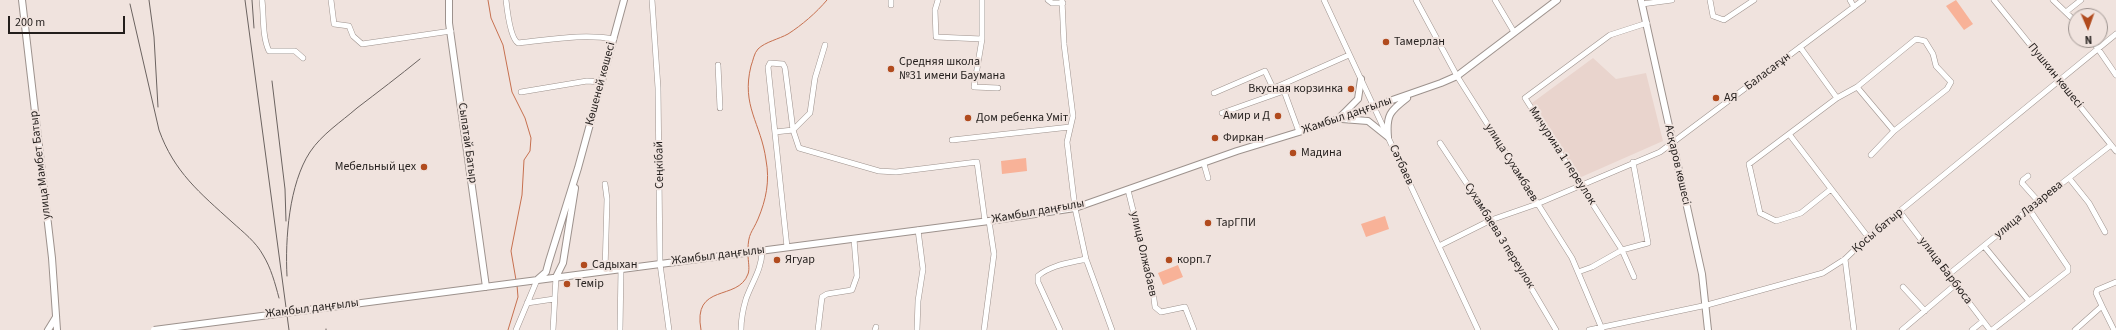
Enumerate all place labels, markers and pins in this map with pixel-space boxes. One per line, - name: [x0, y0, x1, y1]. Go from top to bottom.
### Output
- place label: Тамерлан: [1394, 35, 1445, 49]
- marker: Тамерлан: [1381, 37, 1391, 47]
- place label: Средняя школа №31 имени Баумана: [899, 55, 1005, 83]
- marker: Средняя школа №31 имени Баумана: [886, 64, 896, 74]
- place label: Вкусная корзинка: [1248, 82, 1343, 96]
- marker: Вкусная корзинка: [1346, 84, 1356, 94]
- place label: АЯ: [1724, 91, 1738, 105]
- marker: АЯ: [1711, 93, 1721, 103]
- place label: Амир и Д: [1223, 109, 1270, 123]
- place label: Дом ребенка Умiт: [976, 111, 1068, 125]
- marker: Амир и Д: [1273, 111, 1283, 121]
- marker: Дом ребенка Умiт: [963, 113, 973, 123]
- place label: Фиркан: [1223, 131, 1264, 145]
- marker: Фиркан: [1210, 133, 1220, 143]
- place label: Мадина: [1301, 146, 1342, 160]
- marker: Мадина: [1288, 148, 1298, 158]
- place label: Мебельный цех: [335, 160, 416, 174]
- marker: Мебельный цех: [419, 162, 429, 172]
- place label: ТарГПИ: [1216, 216, 1256, 230]
- marker: ТарГПИ: [1203, 218, 1213, 228]
- place label: Ягуар: [785, 253, 815, 267]
- place label: корп.7: [1177, 253, 1211, 267]
- marker: Ягуар: [772, 255, 782, 265]
- marker: корп.7: [1164, 255, 1174, 265]
- place label: Садыхан: [592, 258, 637, 272]
- marker: Садыхан: [579, 260, 589, 270]
- place label: Темір: [575, 277, 604, 291]
- marker: Темір: [562, 279, 572, 289]

